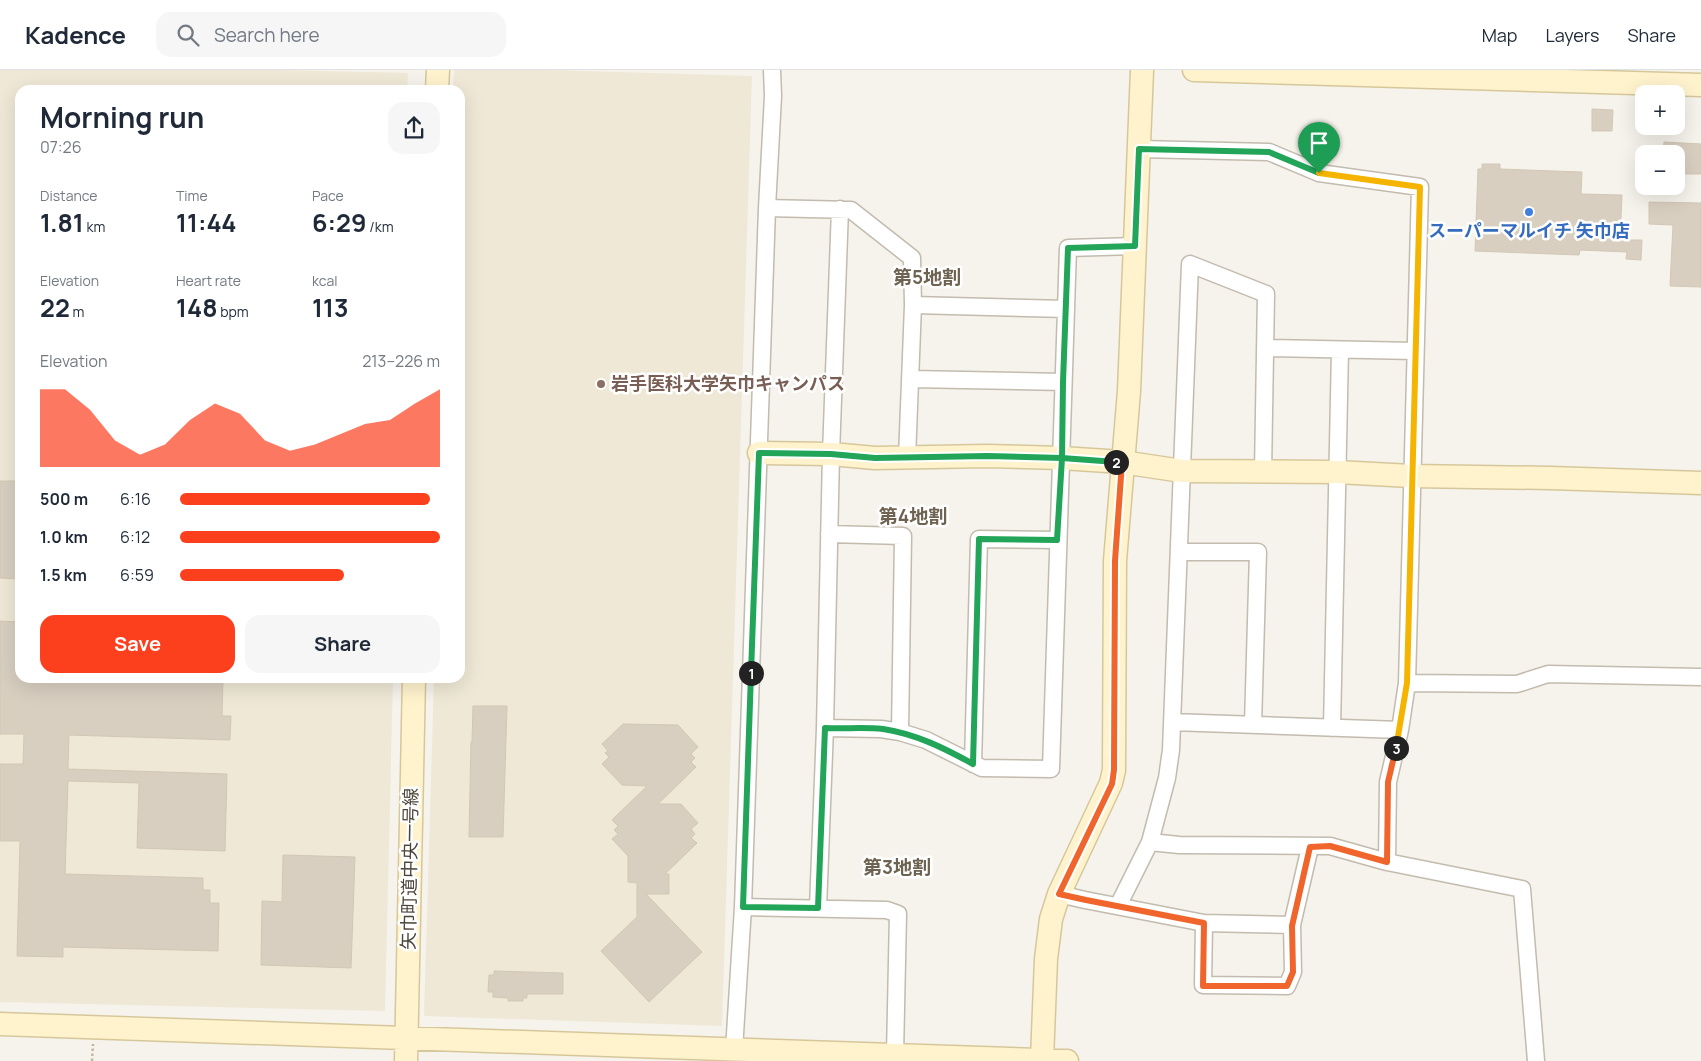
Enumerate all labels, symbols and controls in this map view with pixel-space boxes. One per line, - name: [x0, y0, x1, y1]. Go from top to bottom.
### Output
- search box: [156, 12, 506, 57]
- text: Kadence: [25, 18, 126, 51]
- icon: search: [174, 21, 202, 49]
- text: Search here: [214, 22, 320, 48]
- text: Map: [1482, 23, 1517, 47]
- text: Layers: [1545, 23, 1599, 47]
- text: Share: [1627, 23, 1676, 47]
- map controls: [1635, 85, 1685, 195]
- button: +: [1635, 85, 1685, 135]
- text: Morning run: [40, 98, 204, 136]
- button: share: [388, 102, 440, 154]
- pin: [1298, 122, 1340, 173]
- icon: arrive: [1305, 129, 1333, 157]
- text: 07:26: [40, 136, 82, 158]
- button: −: [1635, 145, 1685, 195]
- text: Distance: [40, 186, 97, 205]
- text: Time: [176, 186, 208, 205]
- text: Pace: [312, 186, 344, 205]
- text: 1.81: [40, 205, 84, 240]
- text: 11:44: [176, 205, 237, 240]
- text: 6:29: [312, 205, 367, 240]
- marker: スーパーマルイチ 矢巾店: [1523, 206, 1535, 218]
- text: km: [84, 217, 105, 236]
- text: /km: [367, 217, 394, 236]
- place label: スーパーマルイチ 矢巾店: [1428, 218, 1630, 242]
- district label: 第5地割: [893, 264, 961, 290]
- text: Elevation: [40, 271, 99, 290]
- text: Heart rate: [176, 271, 241, 290]
- text: kcal: [312, 271, 338, 290]
- text: 22: [40, 290, 70, 325]
- text: 148: [176, 290, 217, 325]
- text: 113: [312, 290, 348, 325]
- text: m: [70, 302, 84, 321]
- text: bpm: [217, 302, 249, 321]
- text: Elevation: [40, 350, 108, 372]
- text: 213–226 m: [362, 350, 440, 372]
- place label: 岩手医科大学矢巾キャンパス: [611, 371, 845, 395]
- marker: 岩手医科大学矢巾キャンパス: [595, 378, 607, 390]
- pin: 2: [1104, 450, 1128, 474]
- text: 2: [1112, 453, 1121, 472]
- text: 500 m: [40, 488, 88, 510]
- text: 6:16: [120, 488, 151, 510]
- district label: 第4地割: [879, 503, 947, 529]
- text: 1.0 km: [40, 526, 88, 548]
- text: 6:12: [120, 526, 150, 548]
- text: 1.5 km: [40, 564, 87, 586]
- text: 6:59: [120, 564, 154, 586]
- button: Save: [40, 615, 235, 673]
- button: Share: [245, 615, 440, 673]
- pin: 1: [738, 660, 764, 686]
- text: 1: [748, 664, 755, 683]
- pin: 3: [1384, 736, 1408, 760]
- text: 3: [1392, 739, 1401, 758]
- street label: 矢巾町道中央一号線: [396, 788, 422, 950]
- district label: 第3地割: [863, 854, 931, 880]

